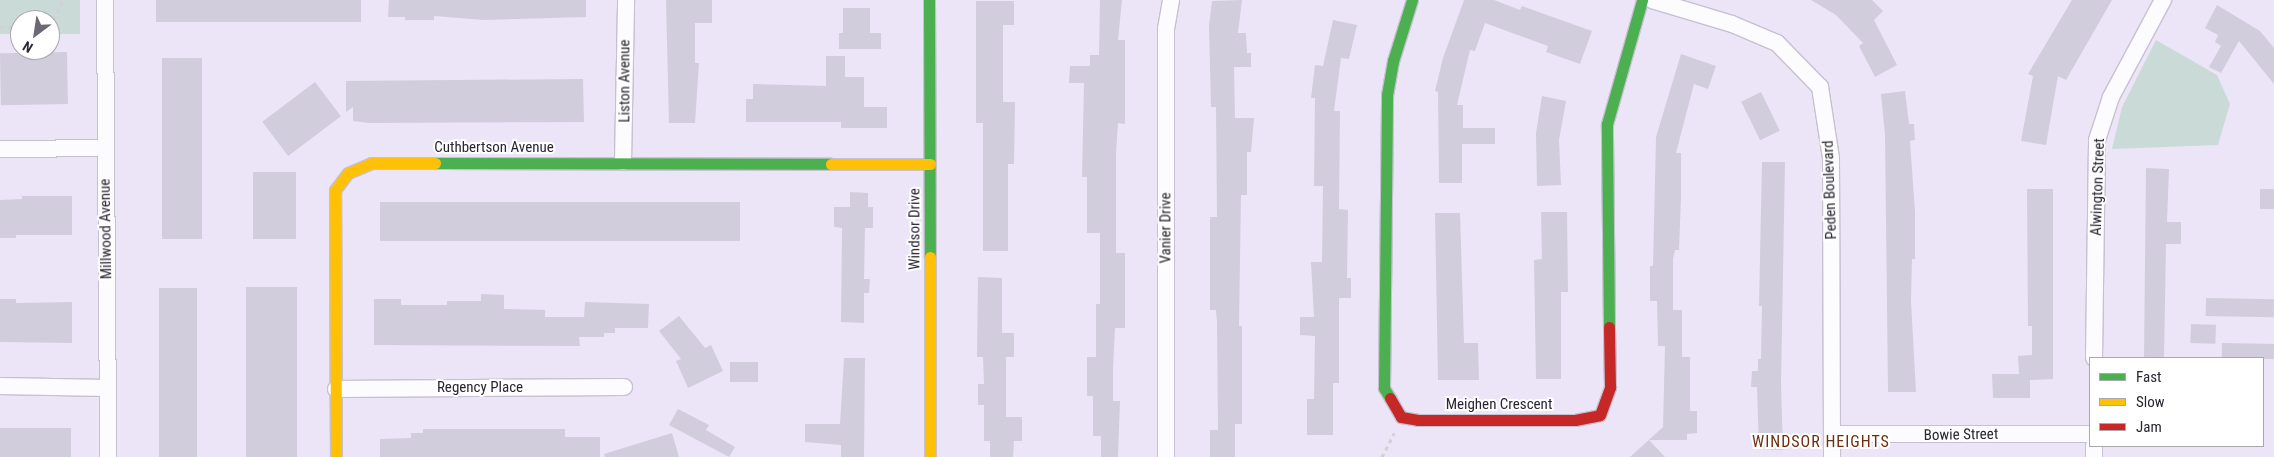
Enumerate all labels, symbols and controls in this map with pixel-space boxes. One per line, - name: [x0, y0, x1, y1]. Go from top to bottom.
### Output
- north arrow: [10, 10, 60, 60]
- text: N: [20, 38, 36, 56]
- street label: Liston Avenue: [616, 39, 634, 123]
- street label: Alwington Street: [2087, 138, 2109, 236]
- street label: Cuthbertson Avenue: [434, 139, 554, 157]
- street label: Peden Boulevard: [1819, 140, 1841, 240]
- street label: Millwood Avenue: [96, 179, 116, 279]
- street label: Windsor Drive: [906, 188, 924, 270]
- street label: Vanier Drive: [1157, 193, 1175, 263]
- legend: [2089, 357, 2264, 447]
- text: Fast: [2136, 368, 2161, 386]
- street label: Regency Place: [437, 379, 523, 397]
- text: Slow: [2136, 393, 2165, 411]
- street label: Meighen Crescent: [1446, 396, 1552, 414]
- text: Jam: [2136, 418, 2162, 436]
- street label: Bowie Street: [1924, 425, 1998, 445]
- district label: WINDSOR HEIGHTS: [1750, 432, 1892, 452]

